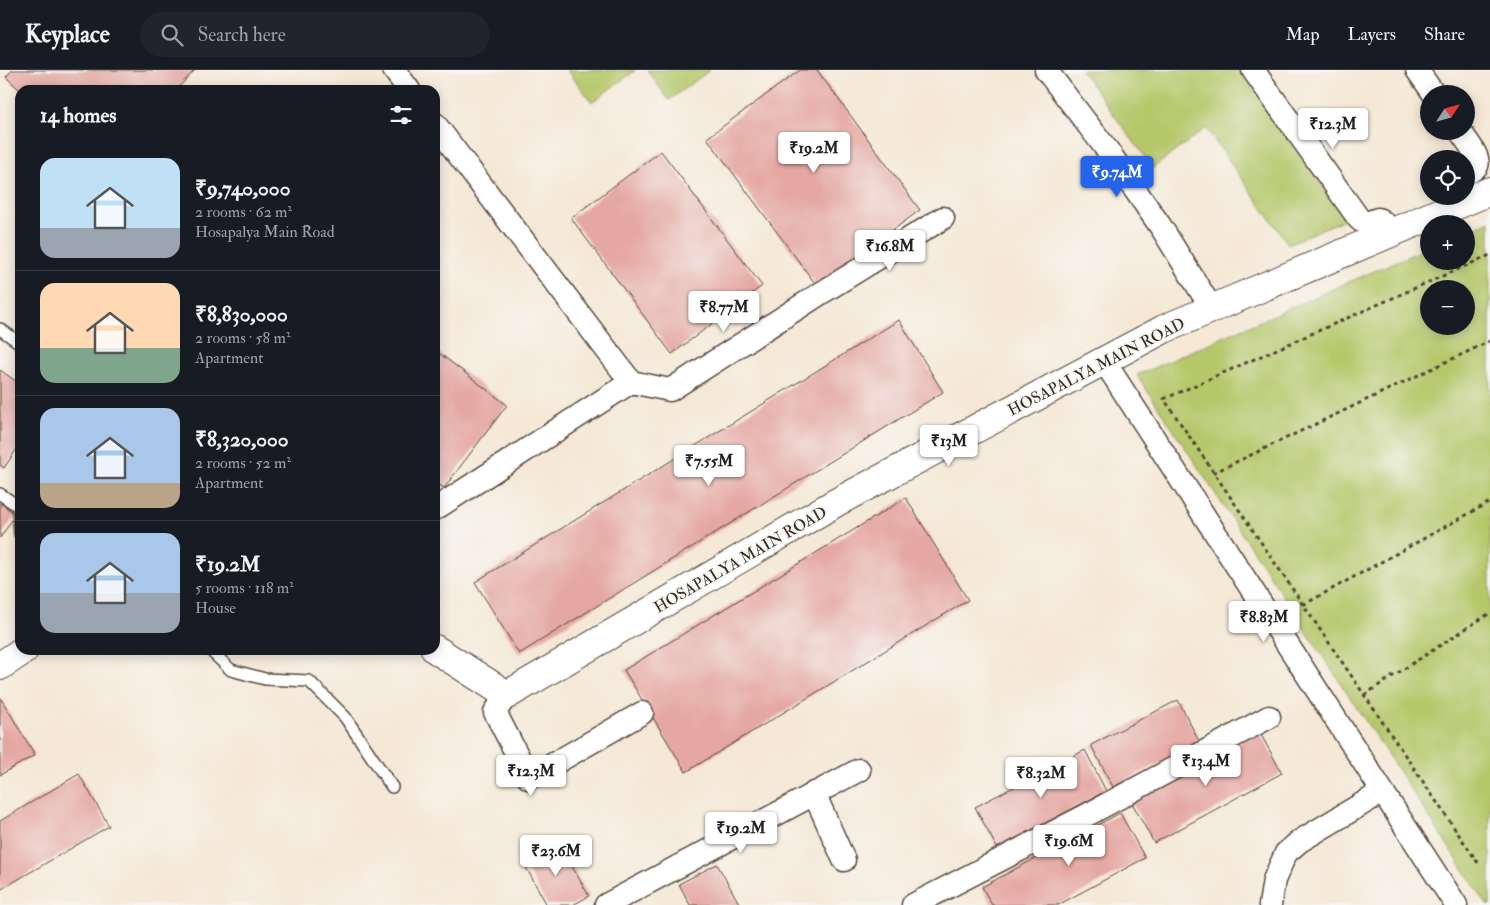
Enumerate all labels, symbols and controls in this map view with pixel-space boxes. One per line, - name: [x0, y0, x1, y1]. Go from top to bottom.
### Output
- search box: [140, 12, 490, 57]
- text: Keyplace: [25, 19, 110, 50]
- icon: search: [158, 21, 186, 49]
- text: Search here: [198, 23, 286, 47]
- text: Map: [1286, 23, 1320, 46]
- text: Layers: [1348, 23, 1396, 46]
- text: Share: [1424, 23, 1465, 46]
- north arrow: [1420, 85, 1475, 140]
- map controls: [1420, 85, 1475, 335]
- icon: filters: [387, 101, 415, 129]
- text: 14 homes: [40, 102, 117, 129]
- pin: ₹12.3M: [1292, 108, 1374, 150]
- text: ₹12.3M: [1309, 114, 1357, 134]
- pin: ₹19.2M: [773, 132, 855, 174]
- text: ₹19.2M: [789, 138, 839, 158]
- button: locate: [1420, 150, 1475, 205]
- pin: ₹9.74M: [1076, 156, 1158, 198]
- text: ₹9.74M: [1092, 162, 1142, 182]
- text: ₹9,740,000: [195, 175, 290, 202]
- icon: home: [80, 178, 140, 238]
- text: 2 rooms · 62 m²: [195, 202, 292, 222]
- button: +: [1420, 215, 1475, 270]
- text: Hosapalya Main Road: [195, 222, 335, 242]
- pin: ₹16.8M: [849, 230, 931, 272]
- text: ₹16.8M: [866, 236, 914, 256]
- button: −: [1420, 280, 1475, 335]
- pin: ₹8.77M: [683, 290, 765, 333]
- text: ₹8.77M: [699, 297, 749, 317]
- text: ₹8,830,000: [195, 301, 288, 328]
- icon: home: [80, 303, 140, 363]
- street label: HOSAPALYA MAIN ROAD: [1005, 313, 1188, 420]
- text: 2 rooms · 58 m²: [195, 328, 290, 348]
- text: Apartment: [195, 348, 263, 368]
- pin: ₹13M: [919, 424, 979, 467]
- text: ₹8,320,000: [195, 426, 289, 453]
- icon: home: [80, 428, 140, 488]
- text: ₹13M: [931, 431, 967, 451]
- pin: ₹7.55M: [668, 444, 750, 487]
- text: ₹7.55M: [685, 451, 733, 471]
- text: 2 rooms · 52 m²: [195, 453, 291, 473]
- text: Apartment: [195, 473, 263, 493]
- street label: HOSAPALYA MAIN ROAD: [651, 502, 830, 618]
- text: ₹19.2M: [195, 551, 260, 578]
- icon: home: [80, 553, 140, 613]
- text: 5 rooms · 118 m²: [195, 578, 294, 598]
- text: House: [195, 598, 236, 618]
- pin: ₹8.83M: [1223, 600, 1305, 643]
- text: ₹8.83M: [1240, 607, 1288, 627]
- pin: ₹13.4M: [1165, 744, 1247, 787]
- text: ₹13.4M: [1182, 751, 1230, 771]
- pin: ₹12.3M: [490, 754, 572, 797]
- pin: ₹8.32M: [1000, 756, 1082, 799]
- text: ₹12.3M: [507, 761, 555, 781]
- text: ₹8.32M: [1016, 763, 1066, 783]
- pin: ₹19.2M: [700, 812, 782, 854]
- text: ₹19.2M: [716, 818, 766, 838]
- pin: ₹19.6M: [1028, 824, 1110, 867]
- text: ₹19.6M: [1044, 831, 1094, 851]
- pin: ₹23.6M: [515, 834, 597, 877]
- text: ₹23.6M: [531, 841, 581, 861]

